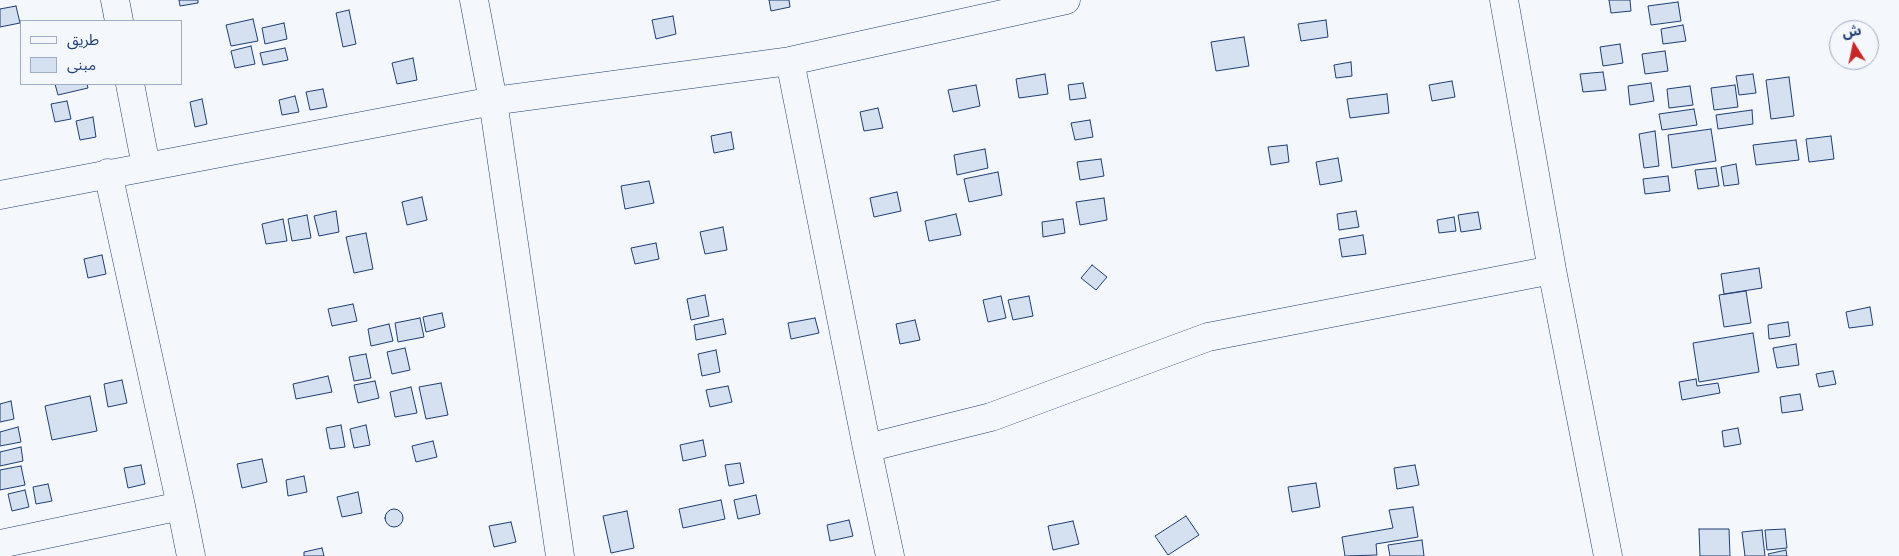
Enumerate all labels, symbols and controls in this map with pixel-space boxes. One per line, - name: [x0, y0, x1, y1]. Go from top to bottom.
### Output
- legend: [20, 20, 182, 85]
- north arrow: [1829, 20, 1879, 70]
- text: ش: [1841, 22, 1862, 41]
- text: طريق: [67, 31, 99, 49]
- text: مبنى: [67, 56, 96, 74]

